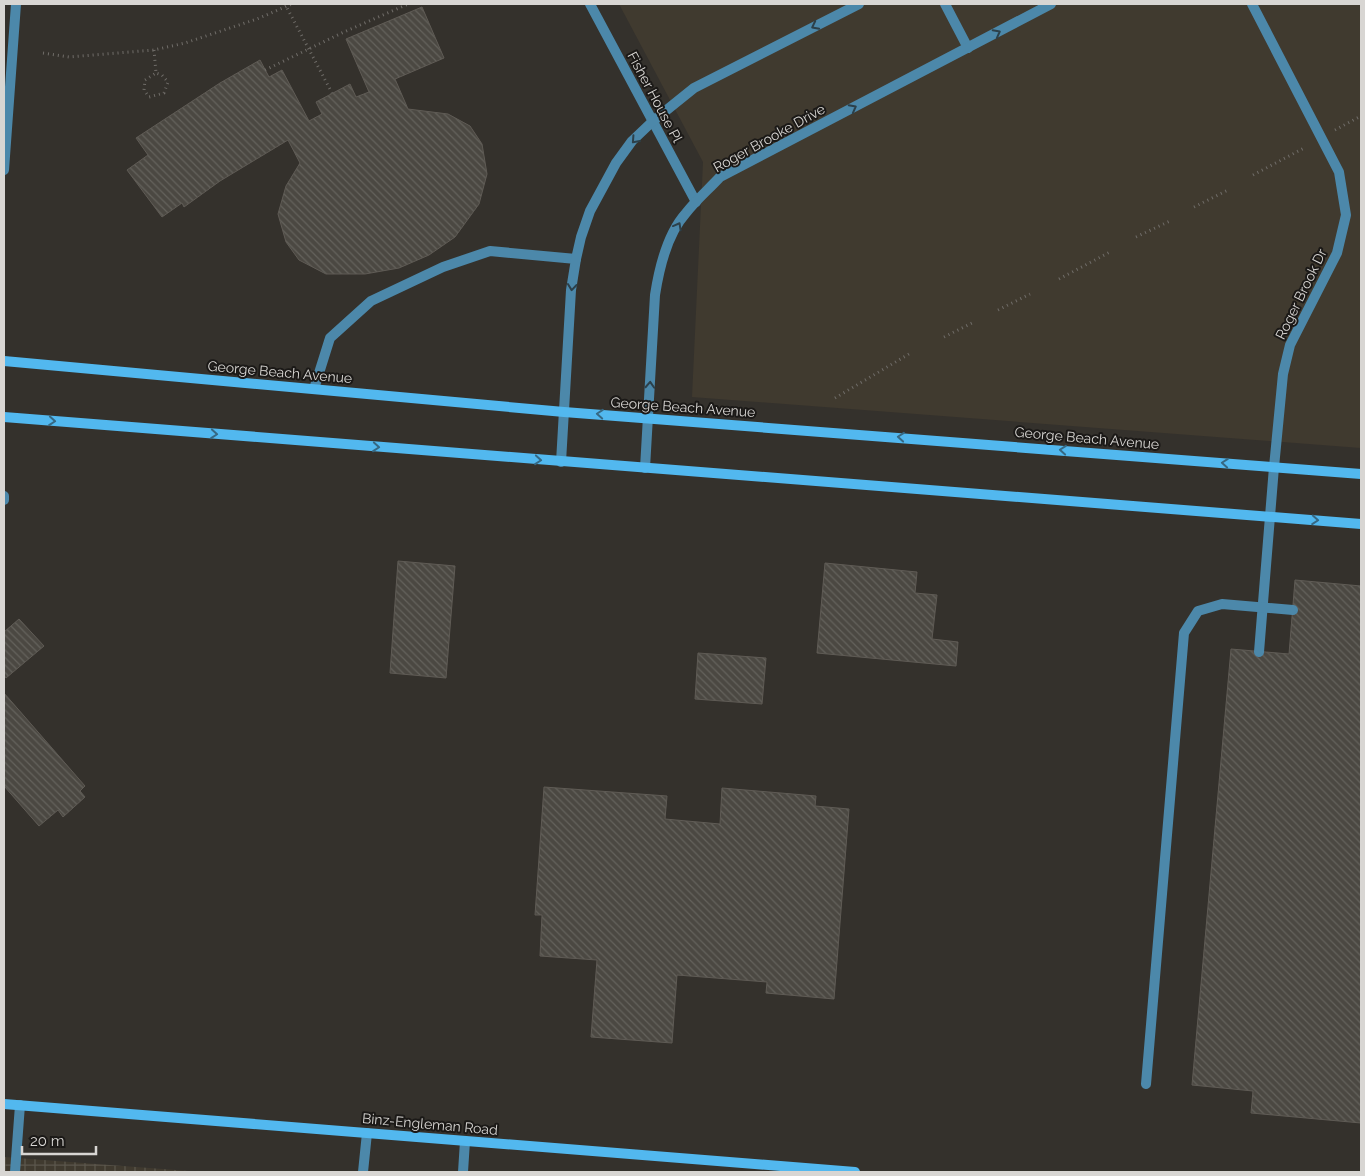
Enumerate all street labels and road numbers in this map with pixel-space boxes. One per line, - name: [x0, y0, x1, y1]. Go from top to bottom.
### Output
- street label: Fisher House Pl: [624, 49, 686, 145]
- street label: Roger Brooke Drive: [710, 101, 828, 175]
- street label: Roger Brook Dr: [1272, 246, 1330, 342]
- street label: George Beach Avenue: [207, 358, 353, 386]
- street label: George Beach Avenue: [610, 394, 756, 420]
- street label: George Beach Avenue: [1014, 424, 1160, 452]
- street label: Binz-Engleman Road: [361, 1110, 499, 1138]

